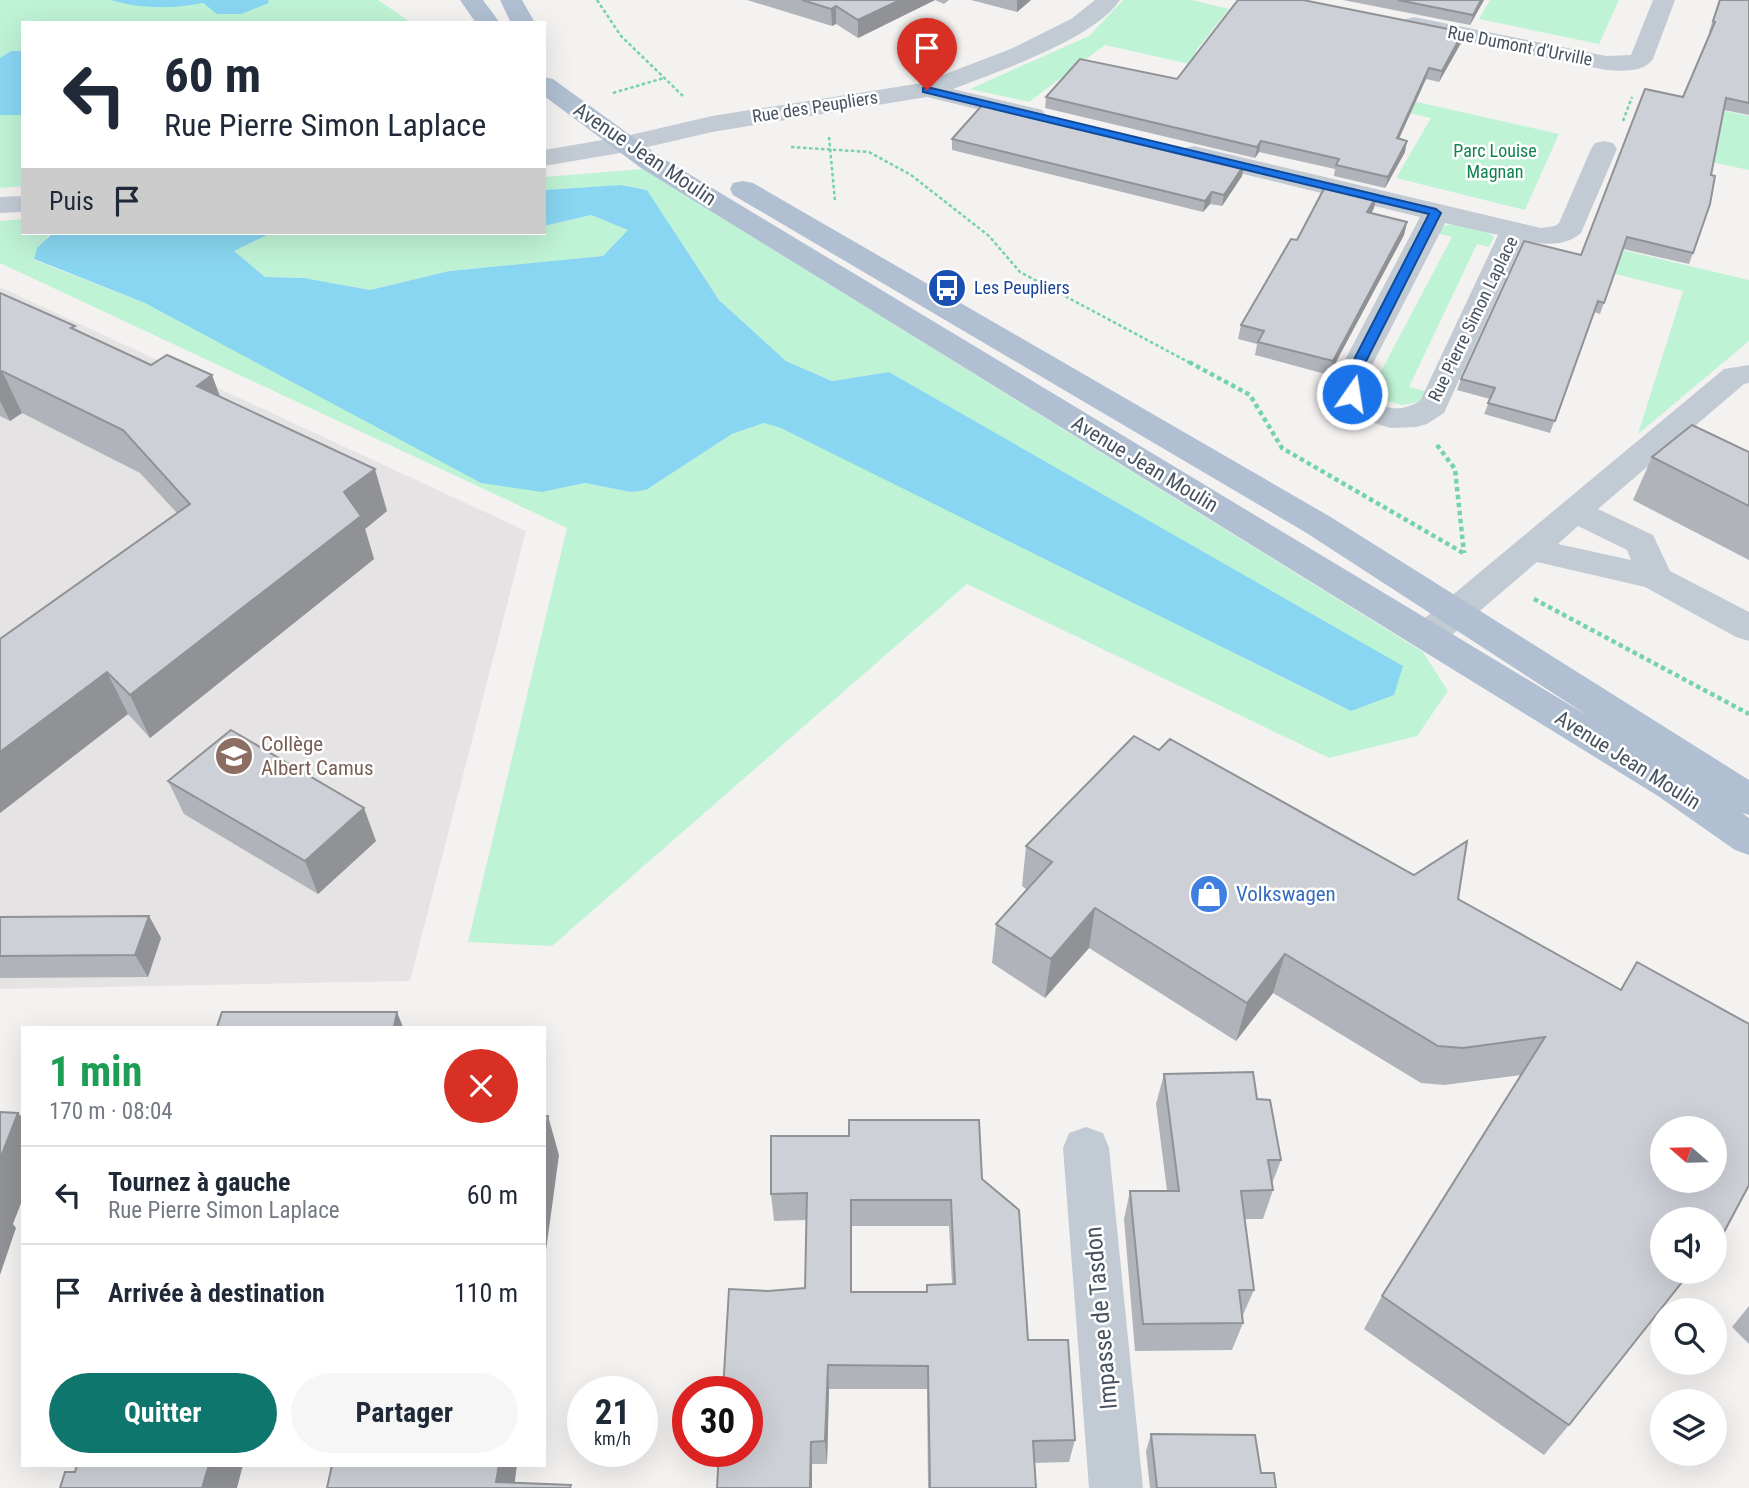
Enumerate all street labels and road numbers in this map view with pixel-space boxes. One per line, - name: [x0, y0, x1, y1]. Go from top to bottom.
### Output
- street label: Rue Dumont d'Urville: [1446, 21, 1594, 70]
- street label: Rue des Peupliers: [751, 86, 879, 127]
- street label: Avenue Jean Moulin: [569, 97, 721, 211]
- street label: Rue Pierre Simon Laplace: [1423, 233, 1522, 405]
- street label: Avenue Jean Moulin: [1067, 411, 1223, 517]
- street label: Avenue Jean Moulin: [1551, 706, 1705, 814]
- street label: Impasse de Tasdon: [1079, 1225, 1123, 1411]

